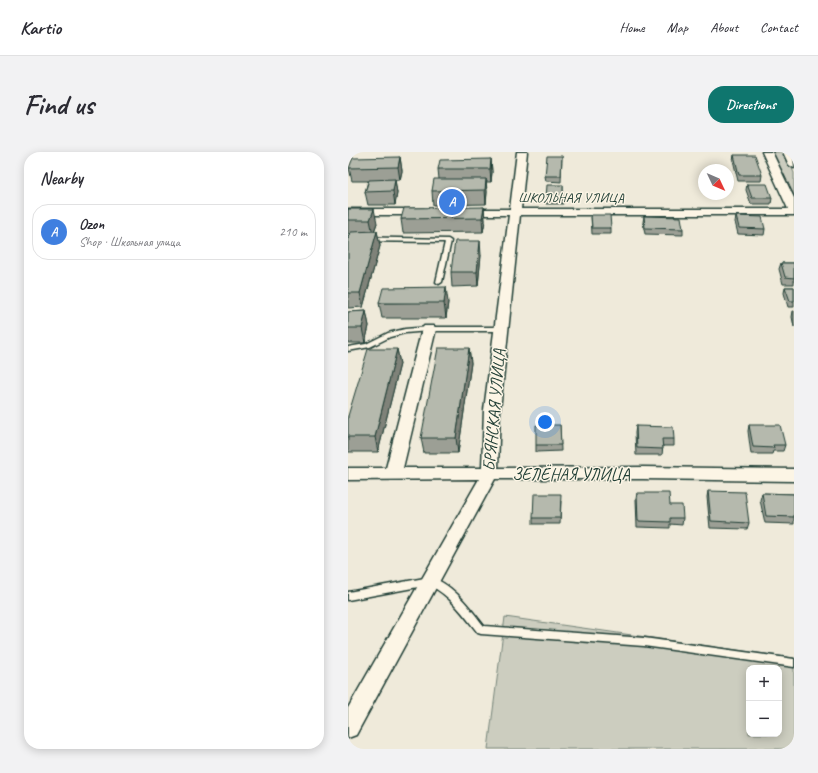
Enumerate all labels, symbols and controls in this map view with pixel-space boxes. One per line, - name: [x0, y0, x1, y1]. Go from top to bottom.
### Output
- text: Kartio: [20, 16, 61, 40]
- text: Home: [619, 19, 645, 36]
- text: Map: [667, 19, 688, 36]
- text: About: [710, 19, 738, 36]
- text: Contact: [760, 19, 798, 36]
- button: Directions: [708, 86, 794, 123]
- text: Find us: [24, 87, 94, 122]
- north arrow: [698, 164, 734, 200]
- text: Nearby: [40, 168, 83, 189]
- pin: A: [439, 187, 465, 217]
- street label: ШКОЛЬНАЯ УЛИЦА: [518, 189, 625, 206]
- text: Ozon: [79, 215, 104, 234]
- text: A: [51, 224, 57, 240]
- text: 210 m: [279, 224, 307, 240]
- text: Shop · Школьная улица: [79, 234, 180, 250]
- street label: БРЯНСКАЯ УЛИЦА: [478, 348, 510, 472]
- your location: [535, 412, 555, 432]
- street label: ЗЕЛЁНАЯ УЛИЦА: [512, 464, 630, 485]
- map controls: [746, 665, 782, 737]
- button: +: [746, 665, 782, 701]
- button: −: [746, 701, 782, 737]

